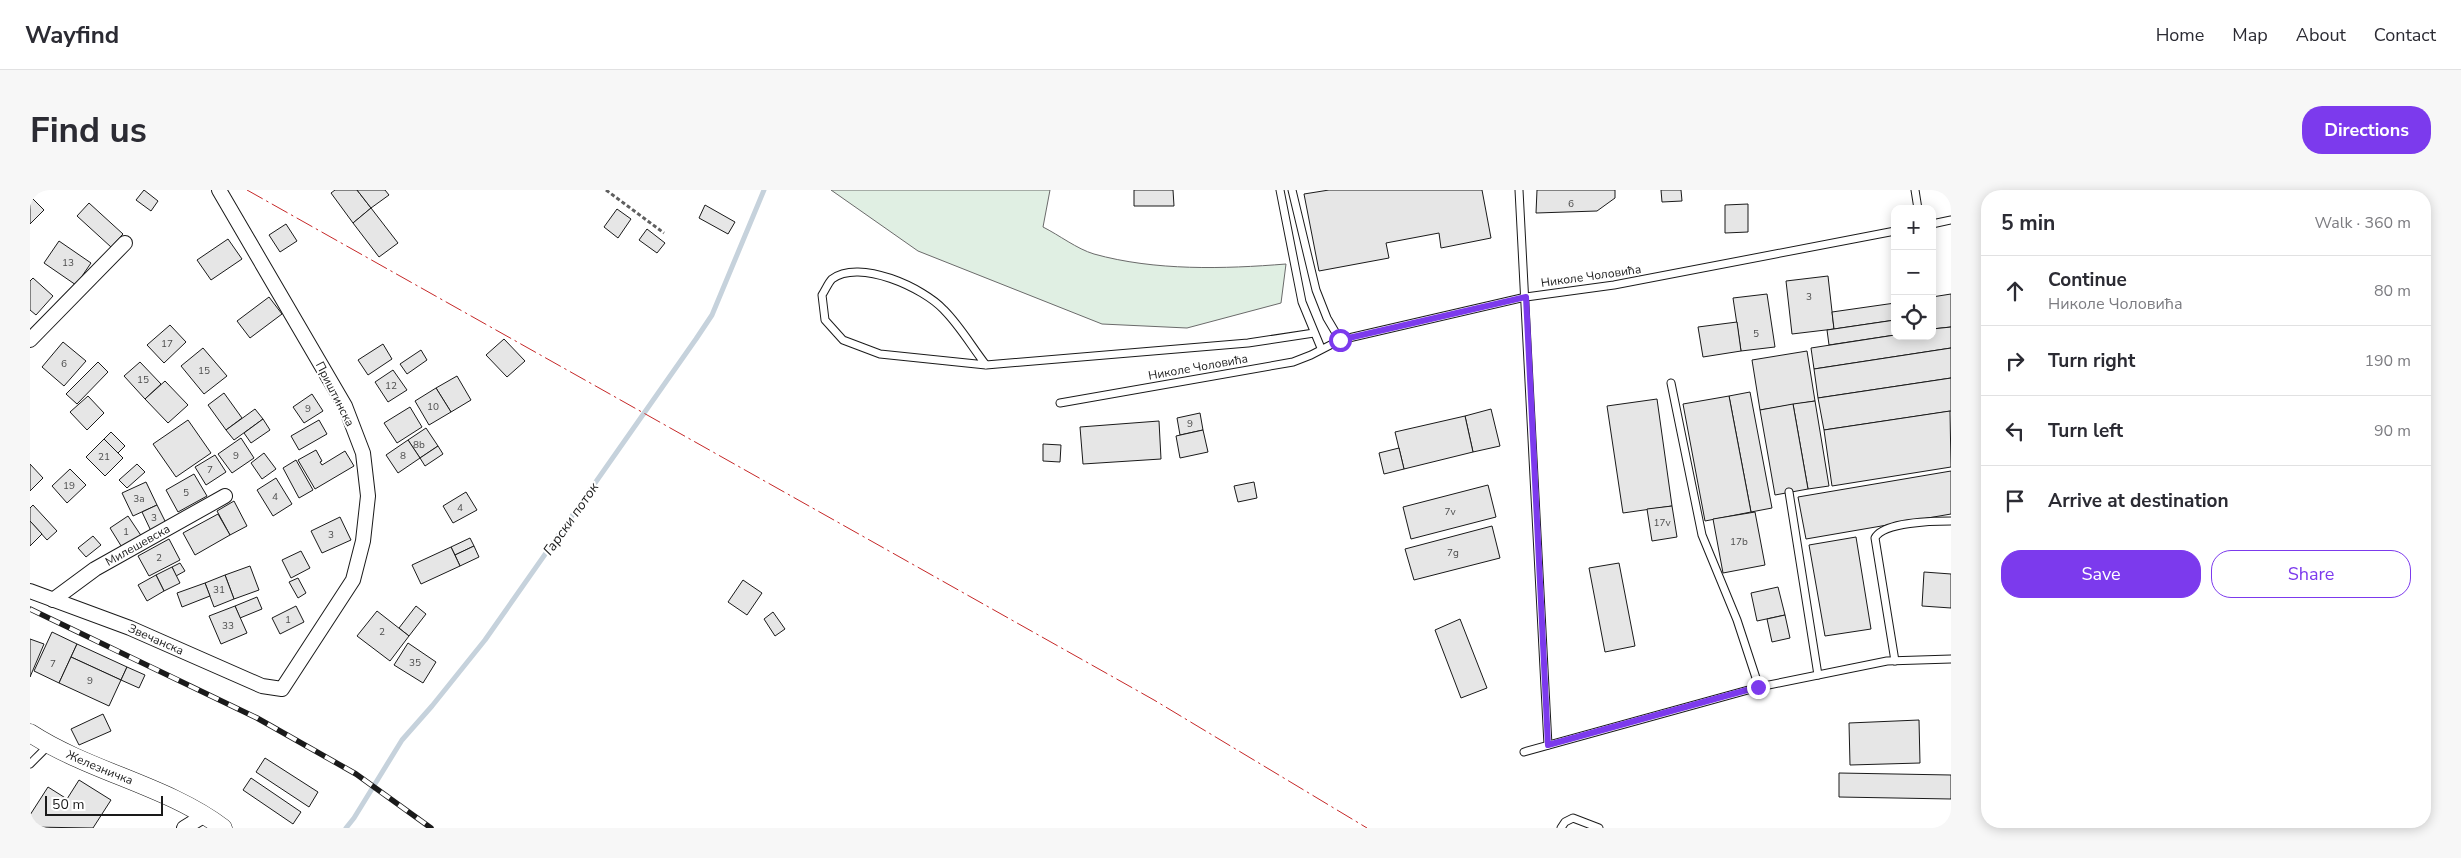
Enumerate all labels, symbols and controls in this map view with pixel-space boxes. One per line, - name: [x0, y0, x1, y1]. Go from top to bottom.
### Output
- text: Wayfind: [25, 19, 119, 51]
- text: Home: [2156, 23, 2204, 47]
- text: Map: [2232, 23, 2268, 47]
- text: About: [2296, 23, 2346, 47]
- text: Contact: [2374, 23, 2436, 47]
- button: Directions: [2302, 106, 2431, 154]
- text: Find us: [30, 107, 147, 154]
- house number: 6: [1568, 197, 1574, 211]
- map controls: [1891, 205, 1936, 340]
- button: +: [1891, 205, 1936, 250]
- text: 5 min: [2001, 209, 2055, 237]
- text: Walk · 360 m: [2315, 212, 2411, 234]
- button: −: [1891, 250, 1936, 295]
- house number: 13: [62, 256, 74, 270]
- street label: Николе Чоловића: [1540, 261, 1642, 291]
- text: Continue: [2048, 267, 2127, 293]
- icon: ahead: [2001, 277, 2029, 305]
- text: 80 m: [2374, 280, 2411, 302]
- house number: 3: [1806, 290, 1812, 304]
- text: Николе Чоловића: [2048, 293, 2183, 315]
- button: locate: [1891, 295, 1936, 340]
- house number: 5: [1753, 327, 1759, 341]
- route start: [1329, 329, 1352, 352]
- house number: 17: [161, 337, 173, 351]
- icon: right: [2001, 347, 2029, 375]
- text: Turn right: [2048, 348, 2135, 374]
- street label: Николе Чоловића: [1147, 350, 1249, 384]
- text: 190 m: [2364, 350, 2411, 372]
- house number: 6: [61, 357, 67, 371]
- street label: Приштинска: [312, 359, 358, 429]
- house number: 15: [198, 364, 210, 378]
- house number: 15: [137, 373, 149, 387]
- house number: 12: [385, 379, 397, 393]
- house number: 10: [427, 400, 439, 414]
- house number: 9: [305, 402, 311, 416]
- house number: 9: [1187, 417, 1193, 431]
- icon: left: [2001, 417, 2029, 445]
- text: Turn left: [2048, 418, 2123, 444]
- text: 90 m: [2374, 420, 2411, 442]
- house number: 8b: [413, 438, 425, 452]
- house number: 9: [233, 449, 239, 463]
- house number: 8: [400, 449, 406, 463]
- house number: 21: [98, 450, 110, 464]
- house number: 7: [207, 463, 213, 477]
- water label: Гарски поток: [539, 478, 603, 559]
- house number: 19: [63, 479, 75, 493]
- house number: 5: [183, 486, 189, 500]
- icon: arrive: [2001, 487, 2029, 515]
- text: Arrive at destination: [2048, 488, 2229, 514]
- house number: 4: [272, 490, 278, 504]
- house number: 3a: [133, 492, 145, 506]
- house number: 4: [457, 501, 463, 515]
- house number: 7v: [1444, 505, 1456, 519]
- house number: 3: [151, 511, 157, 525]
- house number: 17v: [1653, 516, 1671, 530]
- street label: Милешевска: [102, 521, 173, 570]
- house number: 1: [123, 525, 129, 539]
- house number: 3: [328, 528, 334, 542]
- house number: 17b: [1730, 535, 1748, 549]
- house number: 7g: [1447, 546, 1459, 560]
- button: Save: [2001, 550, 2201, 598]
- button: Share: [2211, 550, 2411, 598]
- house number: 2: [156, 551, 162, 565]
- house number: 31: [213, 583, 225, 597]
- house number: 1: [285, 613, 291, 627]
- house number: 33: [222, 619, 234, 633]
- street label: Звечанска: [126, 620, 186, 659]
- house number: 2: [379, 625, 385, 639]
- house number: 35: [409, 656, 421, 670]
- house number: 7: [50, 657, 56, 671]
- house number: 9: [87, 674, 93, 688]
- route end: [1747, 676, 1770, 699]
- street label: Железничка: [64, 746, 136, 788]
- scale bar: [45, 793, 162, 816]
- text: 50 m: [52, 795, 84, 814]

